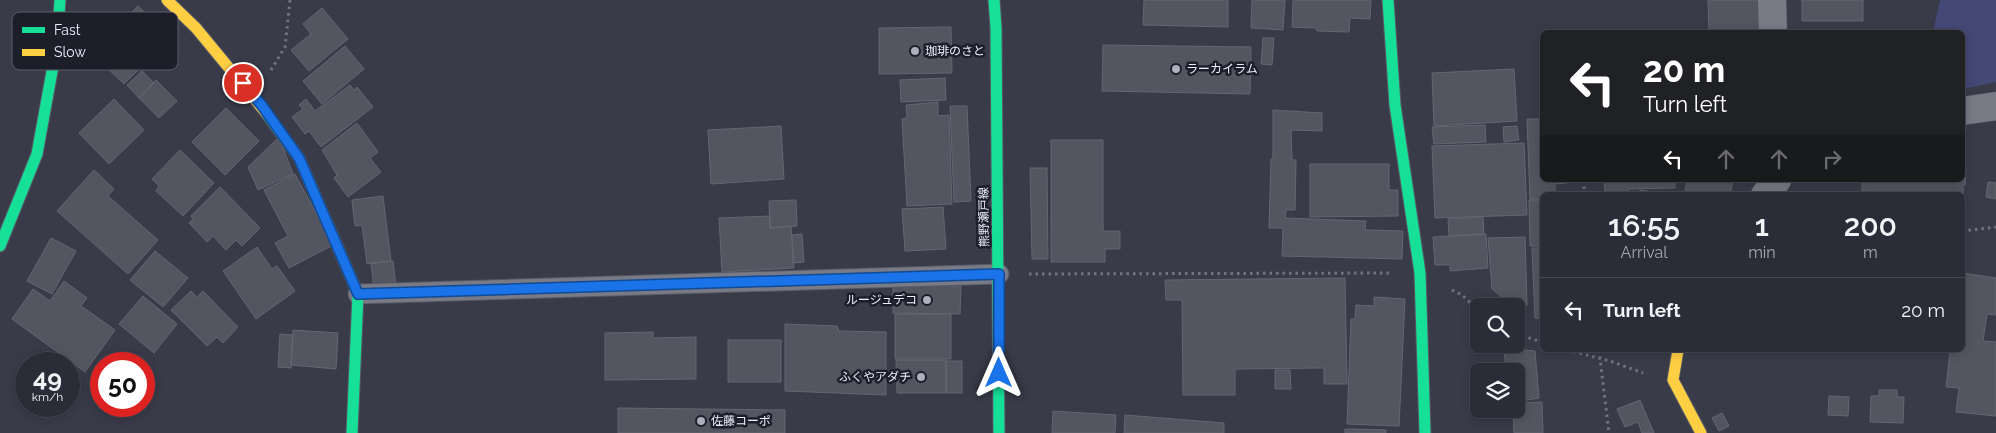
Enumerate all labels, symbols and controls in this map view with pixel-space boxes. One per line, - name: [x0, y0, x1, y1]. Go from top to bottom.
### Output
- legend: [12, 12, 178, 70]
- text: Fast: [54, 22, 81, 38]
- text: Slow: [54, 44, 86, 60]
- place label: 珈琲のさと: [925, 44, 985, 58]
- marker: 珈琲のさと: [909, 45, 921, 57]
- text: 20 m: [1643, 49, 1725, 90]
- icon: left: [1560, 50, 1625, 115]
- pin: [222, 62, 264, 104]
- place label: ラーカイラム: [1186, 62, 1258, 76]
- marker: ラーカイラム: [1170, 63, 1182, 75]
- icon: arrive: [229, 69, 257, 97]
- text: Turn left: [1643, 91, 1727, 117]
- icon: left: [1659, 145, 1687, 173]
- icon: ahead: [1712, 145, 1740, 173]
- icon: ahead: [1765, 145, 1793, 173]
- icon: right: [1818, 145, 1846, 173]
- street label: 熊野瀬戸線: [976, 187, 992, 247]
- text: 16:55: [1608, 208, 1680, 243]
- text: 1: [1755, 208, 1769, 243]
- text: 200: [1844, 208, 1897, 243]
- text: Arrival: [1621, 243, 1668, 262]
- text: min: [1748, 243, 1776, 262]
- text: m: [1863, 243, 1878, 262]
- place label: ルージュデコ: [846, 293, 917, 307]
- marker: ルージュデコ: [921, 294, 933, 306]
- icon: left: [1560, 296, 1588, 324]
- map controls: [1470, 298, 1525, 418]
- button: search: [1470, 298, 1525, 353]
- text: Turn left: [1603, 299, 1680, 321]
- text: 20 m: [1901, 299, 1945, 321]
- position arrow: [972, 346, 1024, 398]
- speed limit sign: 50: [90, 352, 155, 417]
- text: 49: [33, 363, 62, 393]
- button: layers: [1470, 363, 1525, 418]
- place label: ふくやアダチ: [839, 370, 911, 384]
- marker: ふくやアダチ: [915, 371, 927, 383]
- text: km/h: [32, 390, 63, 404]
- place label: 佐藤コーポ: [711, 414, 771, 428]
- marker: 佐藤コーポ: [695, 415, 707, 427]

